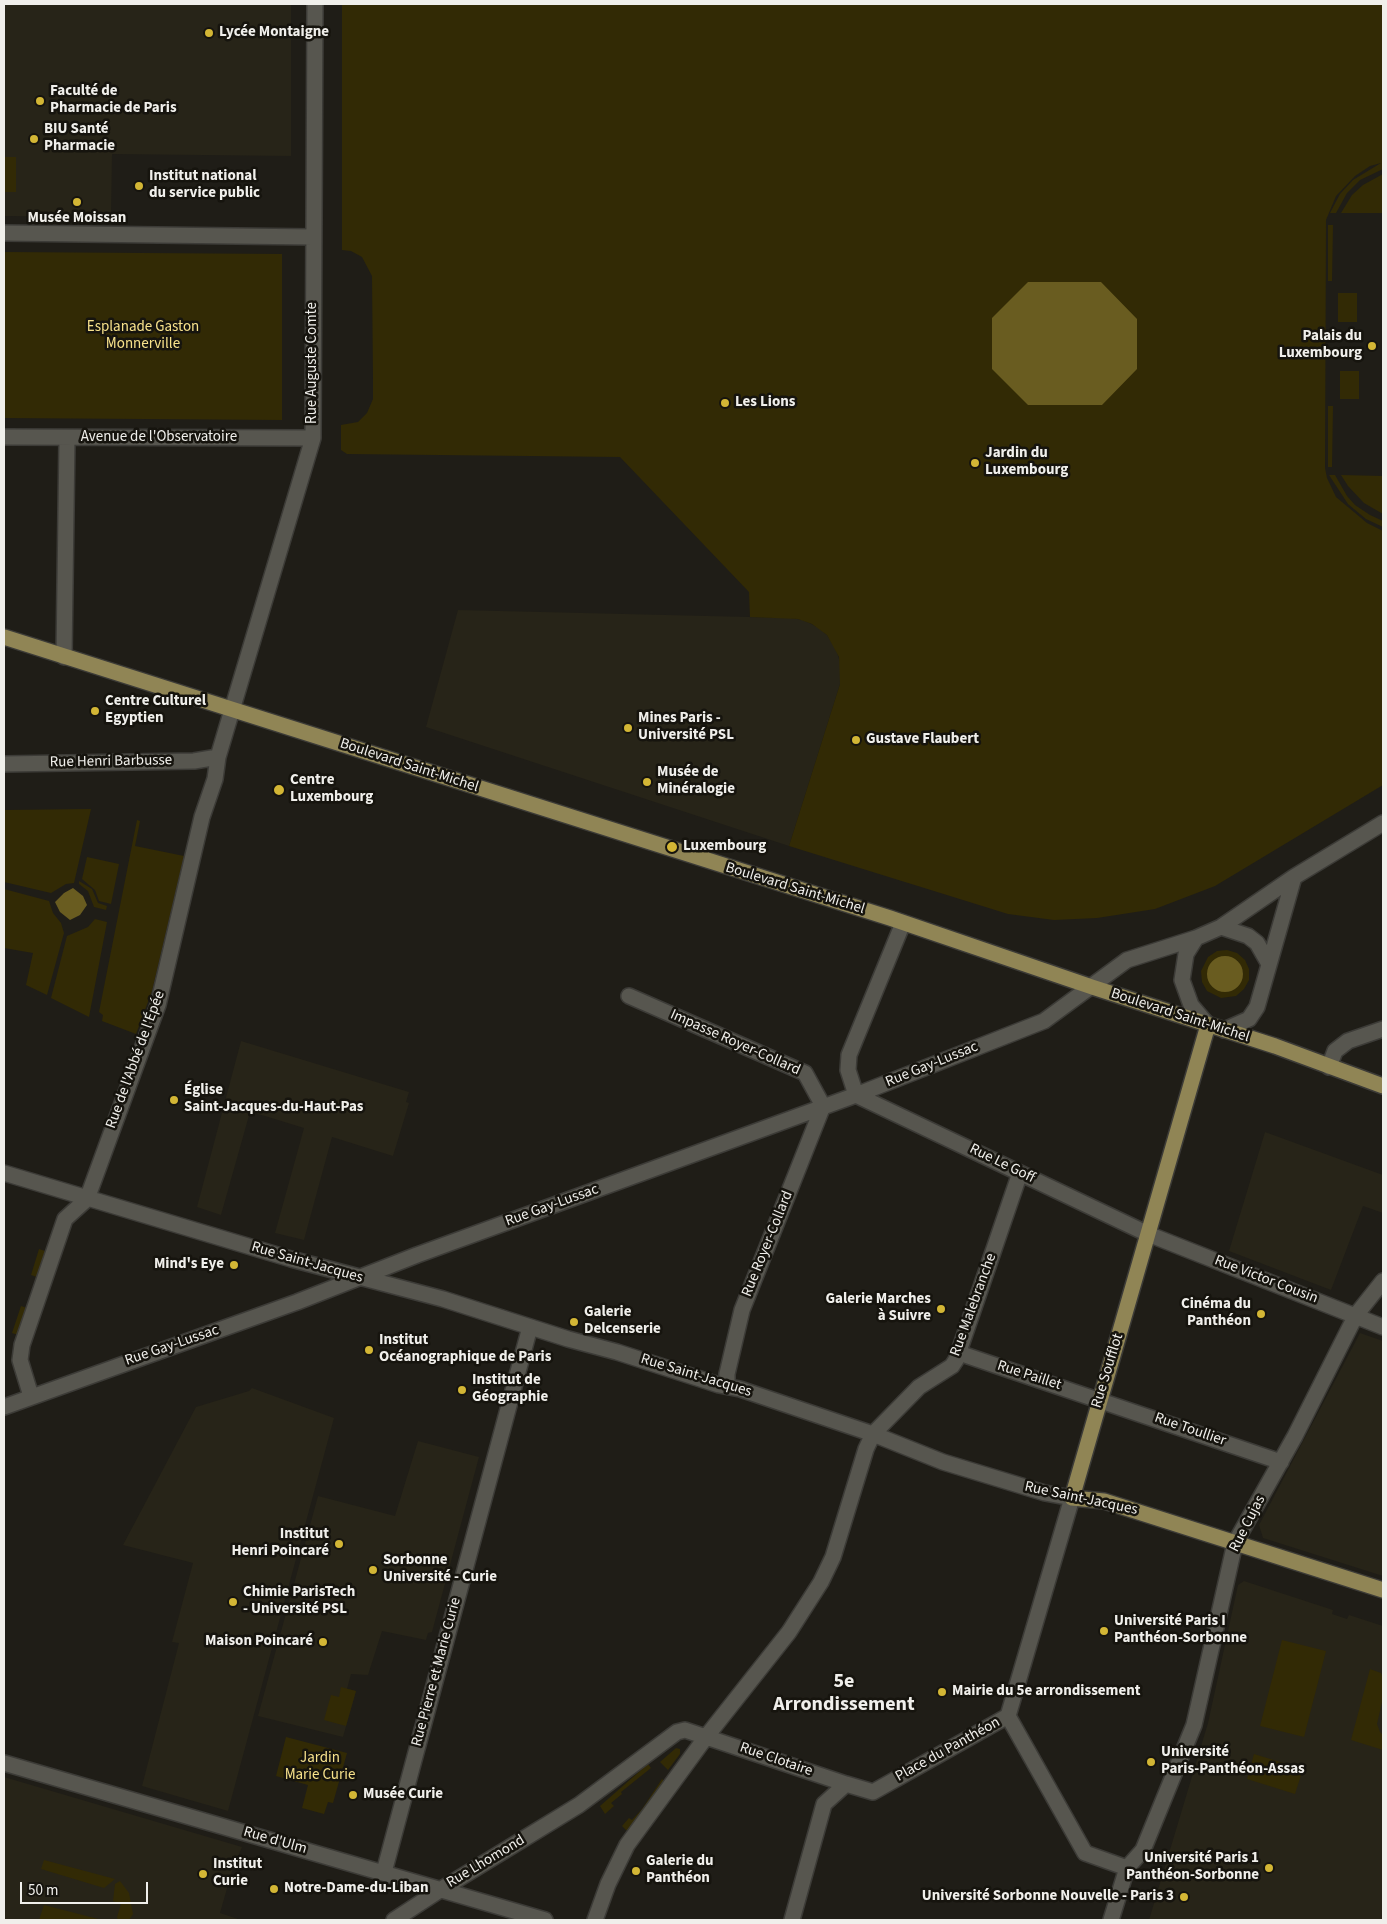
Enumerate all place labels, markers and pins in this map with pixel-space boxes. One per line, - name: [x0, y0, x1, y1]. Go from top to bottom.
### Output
- place label: Lycée Montaigne: [219, 24, 329, 42]
- marker: Lycée Montaigne: [203, 27, 215, 39]
- place label: Faculté de Pharmacie de Paris: [50, 83, 177, 118]
- marker: Faculté de Pharmacie de Paris: [34, 95, 46, 107]
- place label: BIU Santé Pharmacie: [44, 121, 115, 156]
- marker: BIU Santé Pharmacie: [28, 133, 40, 145]
- place label: Institut national du service public: [149, 168, 260, 203]
- marker: Institut national du service public: [133, 180, 145, 192]
- marker: Musée Moissan: [71, 196, 83, 208]
- place label: Musée Moissan: [28, 210, 126, 228]
- place label: Palais du Luxembourg: [1279, 328, 1362, 363]
- marker: Palais du Luxembourg: [1366, 340, 1378, 352]
- place label: Les Lions: [735, 394, 795, 412]
- marker: Les Lions: [719, 397, 731, 409]
- place label: Jardin du Luxembourg: [985, 445, 1068, 480]
- marker: Jardin du Luxembourg: [969, 457, 981, 469]
- place label: Centre Culturel Egyptien: [105, 693, 206, 728]
- marker: Centre Culturel Egyptien: [89, 705, 101, 717]
- place label: Mines Paris - Université PSL: [638, 710, 734, 745]
- marker: Mines Paris - Université PSL: [622, 722, 634, 734]
- place label: Gustave Flaubert: [866, 731, 979, 749]
- marker: Gustave Flaubert: [850, 734, 862, 746]
- place label: Musée de Minéralogie: [657, 764, 735, 799]
- place label: Centre Luxembourg: [290, 772, 373, 807]
- marker: Musée de Minéralogie: [641, 776, 653, 788]
- marker: Centre Luxembourg: [272, 783, 286, 797]
- place label: Luxembourg: [683, 838, 766, 856]
- marker: Luxembourg: [665, 840, 679, 854]
- place label: Église Saint-Jacques-du-Haut-Pas: [184, 1082, 363, 1117]
- marker: Église Saint-Jacques-du-Haut-Pas: [168, 1094, 180, 1106]
- place label: Mind's Eye: [154, 1256, 224, 1274]
- marker: Mind's Eye: [228, 1259, 240, 1271]
- place label: Galerie Marches à Suivre: [825, 1291, 931, 1326]
- place label: Cinéma du Panthéon: [1181, 1296, 1251, 1331]
- marker: Galerie Marches à Suivre: [935, 1303, 947, 1315]
- place label: Galerie Delcenserie: [584, 1304, 661, 1339]
- marker: Cinéma du Panthéon: [1255, 1308, 1267, 1320]
- marker: Galerie Delcenserie: [568, 1316, 580, 1328]
- place label: Institut Océanographique de Paris: [379, 1332, 551, 1367]
- marker: Institut Océanographique de Paris: [363, 1344, 375, 1356]
- place label: Institut de Géographie: [472, 1372, 548, 1407]
- marker: Institut de Géographie: [456, 1384, 468, 1396]
- place label: Institut Henri Poincaré: [231, 1526, 329, 1561]
- marker: Institut Henri Poincaré: [333, 1538, 345, 1550]
- place label: Sorbonne Université - Curie: [383, 1552, 497, 1587]
- marker: Sorbonne Université - Curie: [367, 1564, 379, 1576]
- place label: Chimie ParisTech - Université PSL: [243, 1584, 355, 1619]
- marker: Chimie ParisTech - Université PSL: [227, 1596, 239, 1608]
- place label: Université Paris I Panthéon-Sorbonne: [1114, 1613, 1247, 1648]
- marker: Université Paris I Panthéon-Sorbonne: [1098, 1625, 1110, 1637]
- place label: Maison Poincaré: [205, 1633, 313, 1651]
- marker: Maison Poincaré: [317, 1636, 329, 1648]
- place label: Mairie du 5e arrondissement: [952, 1683, 1141, 1701]
- marker: Mairie du 5e arrondissement: [936, 1686, 948, 1698]
- place label: Université Paris-Panthéon-Assas: [1161, 1744, 1305, 1779]
- marker: Université Paris-Panthéon-Assas: [1145, 1756, 1157, 1768]
- place label: Musée Curie: [363, 1786, 443, 1804]
- marker: Musée Curie: [347, 1789, 359, 1801]
- place label: Université Paris 1 Panthéon-Sorbonne: [1126, 1850, 1259, 1885]
- place label: Galerie du Panthéon: [646, 1853, 714, 1888]
- place label: Institut Curie: [213, 1856, 262, 1891]
- marker: Université Paris 1 Panthéon-Sorbonne: [1263, 1862, 1275, 1874]
- marker: Galerie du Panthéon: [630, 1865, 642, 1877]
- marker: Institut Curie: [197, 1868, 209, 1880]
- place label: Notre-Dame-du-Liban: [284, 1880, 428, 1898]
- marker: Notre-Dame-du-Liban: [268, 1883, 280, 1895]
- place label: Université Sorbonne Nouvelle - Paris 3: [922, 1888, 1174, 1906]
- marker: Université Sorbonne Nouvelle - Paris 3: [1178, 1891, 1190, 1903]

